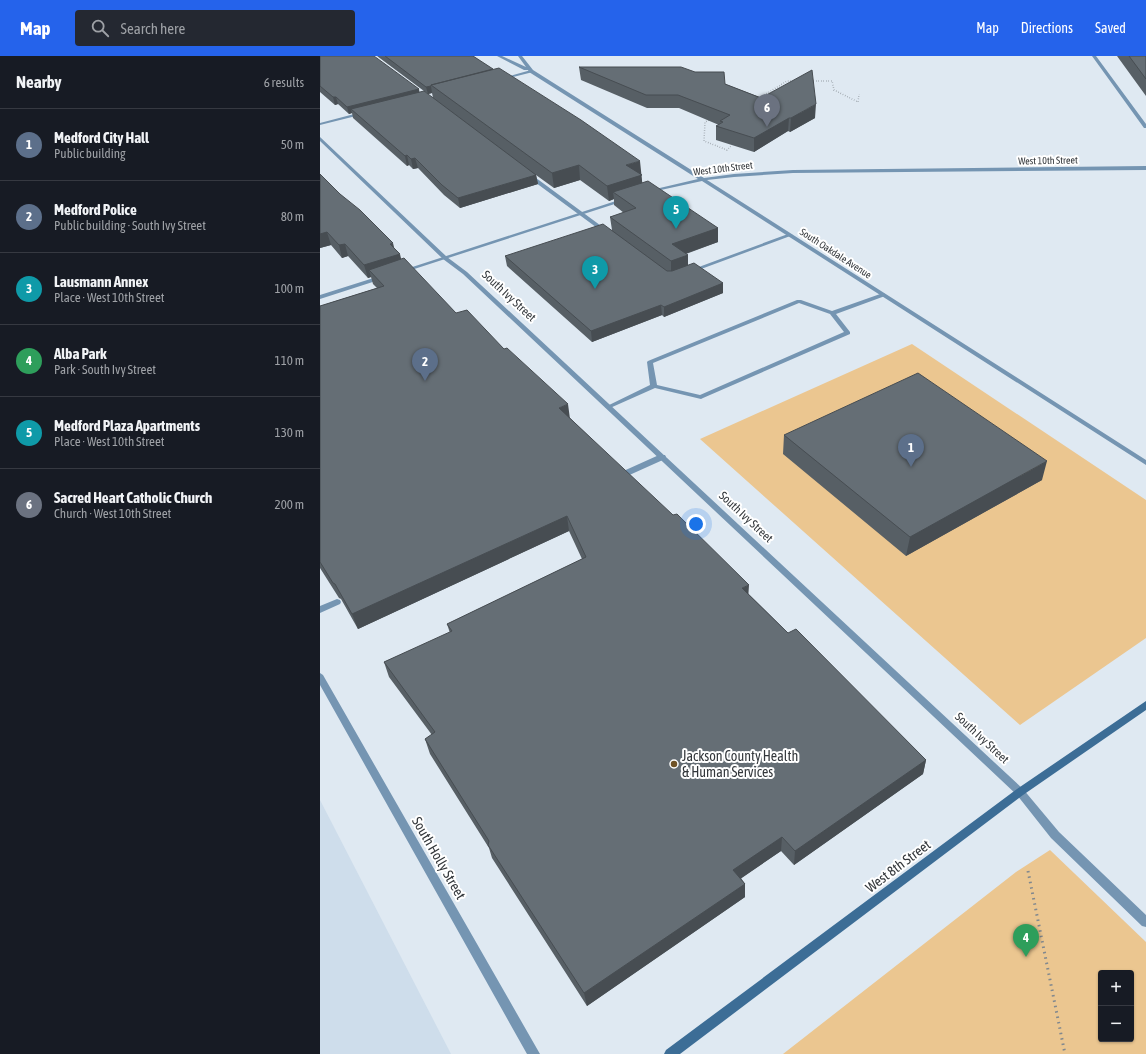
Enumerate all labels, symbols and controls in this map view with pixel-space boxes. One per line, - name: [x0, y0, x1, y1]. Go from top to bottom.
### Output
- search box: [75, 10, 355, 46]
- text: Map: [20, 17, 51, 39]
- icon: search: [89, 17, 111, 39]
- text: Search here: [121, 20, 185, 37]
- text: Map: [976, 20, 999, 36]
- text: Directions: [1021, 20, 1073, 36]
- text: Saved: [1095, 20, 1126, 36]
- text: Nearby: [16, 72, 62, 92]
- text: 6 results: [264, 75, 304, 90]
- pin: 6: [754, 94, 780, 127]
- text: Medford City Hall: [54, 129, 149, 146]
- text: 1: [26, 137, 32, 152]
- text: 50 m: [281, 137, 304, 152]
- text: Public building: [54, 146, 126, 161]
- street label: West 10th Street: [1018, 154, 1078, 167]
- street label: West 10th Street: [693, 159, 753, 178]
- pin: 5: [663, 196, 689, 229]
- text: Medford Police: [54, 201, 137, 218]
- text: 2: [26, 209, 32, 224]
- text: 80 m: [281, 209, 304, 224]
- text: Public building · South Ivy Street: [54, 218, 206, 233]
- street label: South Oakdale Avenue: [798, 226, 874, 281]
- pin: 3: [582, 256, 608, 289]
- street label: South Ivy Street: [479, 268, 539, 325]
- text: Lausmann Annex: [54, 273, 148, 290]
- text: 3: [26, 281, 32, 296]
- text: 100 m: [275, 281, 304, 296]
- text: Place · West 10th Street: [54, 290, 165, 305]
- text: Alba Park: [54, 345, 107, 362]
- pin: 2: [412, 348, 438, 381]
- text: 4: [26, 353, 32, 368]
- text: 110 m: [275, 353, 304, 368]
- text: Park · South Ivy Street: [54, 362, 156, 377]
- text: Medford Plaza Apartments: [54, 417, 200, 434]
- text: 5: [26, 425, 32, 440]
- text: 130 m: [275, 425, 304, 440]
- text: Place · West 10th Street: [54, 434, 165, 449]
- pin: 1: [898, 434, 924, 467]
- text: Sacred Heart Catholic Church: [54, 489, 212, 506]
- street label: South Ivy Street: [716, 489, 776, 546]
- text: 6: [26, 497, 32, 512]
- text: 200 m: [275, 497, 304, 512]
- text: Church · West 10th Street: [54, 506, 171, 521]
- your location: [686, 514, 706, 534]
- street label: South Ivy Street: [952, 710, 1012, 767]
- place label: Jackson County Health & Human Services: [682, 748, 798, 780]
- marker: Jackson County Health & Human Services: [669, 759, 679, 769]
- street label: South Holly Street: [409, 814, 469, 902]
- street label: West 8th Street: [862, 836, 934, 896]
- pin: 4: [1013, 924, 1039, 957]
- map controls: [1098, 970, 1134, 1042]
- button: +: [1098, 970, 1134, 1006]
- button: −: [1098, 1006, 1134, 1042]

